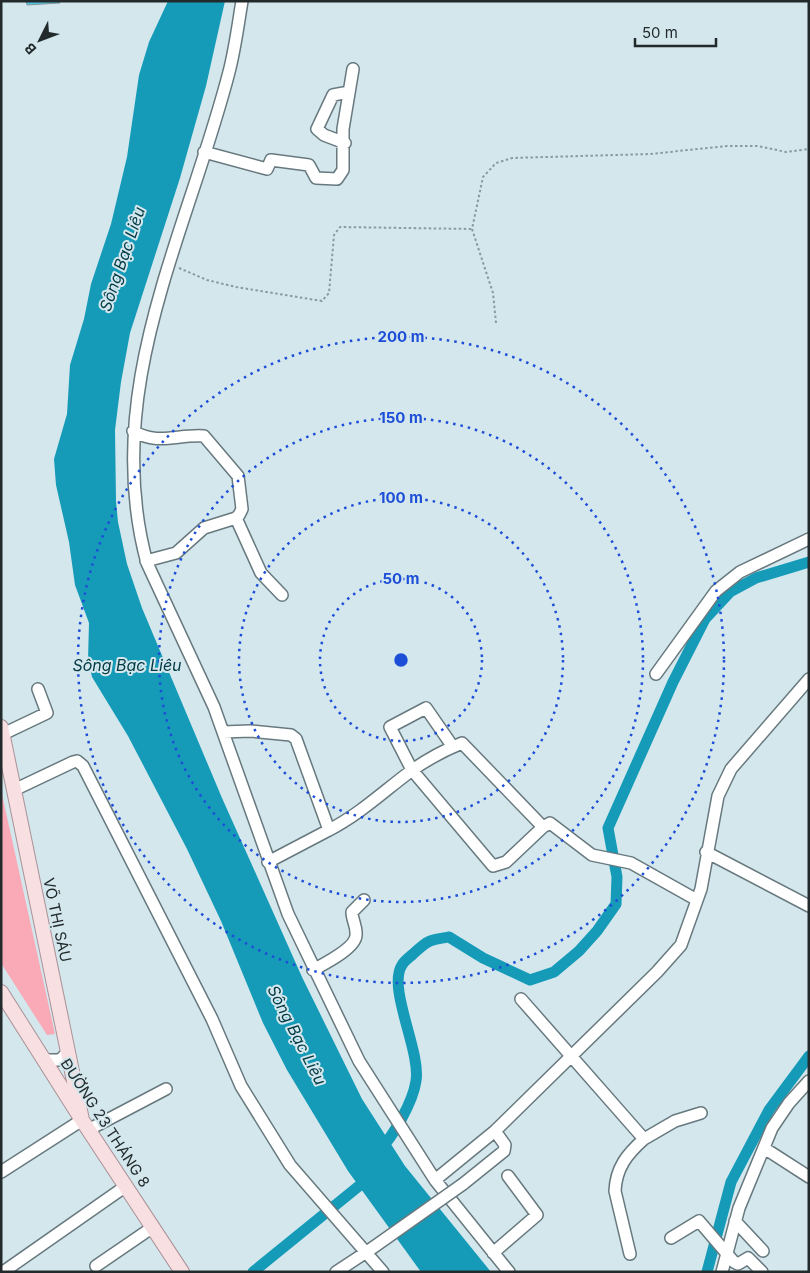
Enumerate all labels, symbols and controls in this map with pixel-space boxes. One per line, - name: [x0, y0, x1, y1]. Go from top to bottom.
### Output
- north arrow: [15, 15, 65, 65]
- scale bar: [635, 15, 716, 47]
- text: 50 m: [642, 23, 678, 42]
- text: B: [21, 40, 39, 58]
- water label: Sông Bạc Liêu: [95, 204, 149, 314]
- text: 200 m: [378, 327, 424, 346]
- text: 150 m: [379, 408, 423, 427]
- text: 100 m: [379, 488, 423, 507]
- text: 50 m: [383, 569, 419, 588]
- centre of rings: [392, 651, 410, 669]
- water label: Sông Bạc Liêu: [72, 655, 182, 675]
- street label: VÕ THỊ SÁU: [39, 876, 76, 964]
- water label: Sông Bạc Liêu: [263, 982, 331, 1088]
- street label: ĐƯỜNG 23 THÁNG 8: [57, 1055, 154, 1191]

